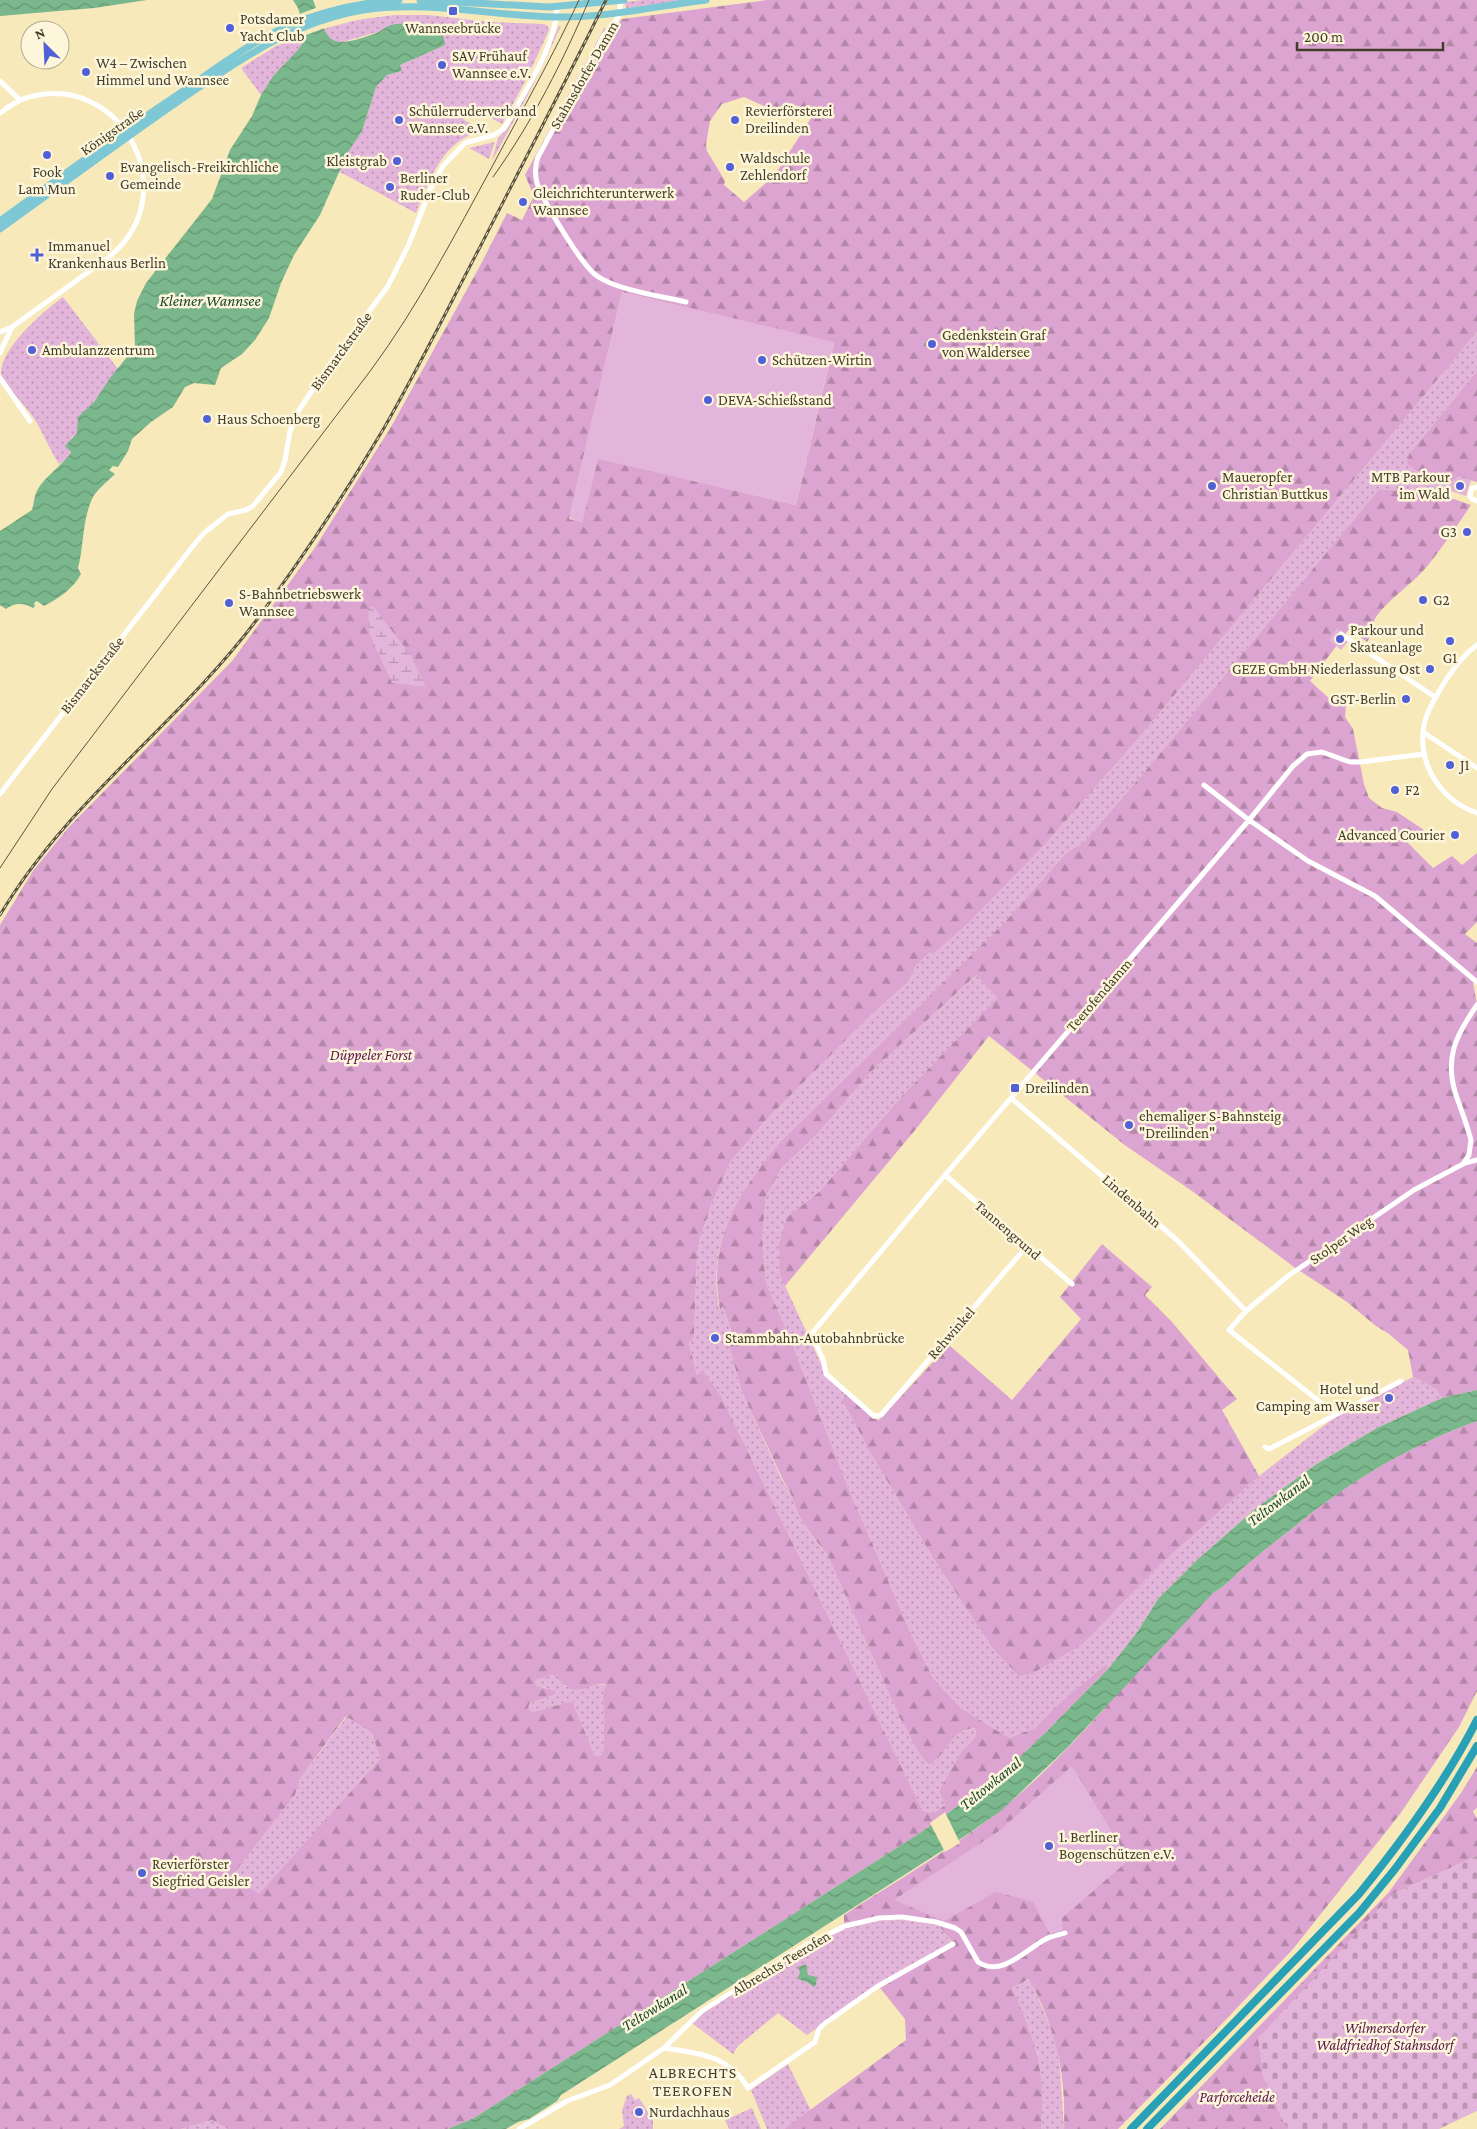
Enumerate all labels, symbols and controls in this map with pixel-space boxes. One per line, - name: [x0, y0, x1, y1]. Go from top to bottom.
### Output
- marker: Wannseebrücke: [447, 5, 459, 17]
- place label: Potsdamer Yacht Club: [240, 11, 305, 44]
- street label: Stahnsdorfer Damm: [547, 18, 621, 132]
- north arrow: [20, 20, 70, 70]
- place label: Wannseebrücke: [405, 20, 501, 36]
- scale bar: [1297, 20, 1443, 52]
- marker: Potsdamer Yacht Club: [224, 22, 236, 34]
- text: N: [32, 24, 48, 42]
- text: 200 m: [1304, 29, 1343, 45]
- place label: SAV Frühauf Wannsee e.V.: [452, 48, 531, 81]
- place label: W4 – Zwischen Himmel und Wannsee: [96, 55, 230, 88]
- marker: SAV Frühauf Wannsee e.V.: [436, 59, 448, 71]
- marker: W4 – Zwischen Himmel und Wannsee: [80, 66, 92, 78]
- street label: Königstraße: [78, 103, 147, 159]
- place label: Schülerruderverband Wannsee e.V.: [409, 103, 537, 136]
- place label: Revierförsterei Dreilinden: [745, 103, 832, 136]
- marker: Schülerruderverband Wannsee e.V.: [393, 114, 405, 126]
- marker: Revierförsterei Dreilinden: [729, 114, 741, 126]
- marker: Fook Lam Mun: [41, 149, 53, 161]
- place label: Waldschule Zehlendorf: [740, 150, 811, 183]
- place label: Kleistgrab: [326, 153, 387, 170]
- marker: Kleistgrab: [391, 155, 403, 167]
- place label: Evangelisch-Freikirchliche Gemeinde: [120, 159, 279, 192]
- marker: Waldschule Zehlendorf: [724, 161, 736, 173]
- place label: Fook Lam Mun: [18, 164, 76, 197]
- marker: Evangelisch-Freikirchliche Gemeinde: [104, 170, 116, 182]
- place label: Berliner Ruder-Club: [400, 170, 470, 203]
- marker: Berliner Ruder-Club: [384, 181, 396, 193]
- place label: Gleichrichterunterwerk Wannsee: [533, 185, 675, 218]
- marker: Gleichrichterunterwerk Wannsee: [517, 196, 529, 208]
- place label: Immanuel Krankenhaus Berlin: [48, 238, 166, 271]
- marker: Immanuel Krankenhaus Berlin: [30, 248, 44, 262]
- water label: Kleiner Wannsee: [160, 292, 260, 309]
- street label: Bismarckstraße: [307, 308, 375, 393]
- place label: Gedenkstein Graf von Waldersee: [941, 327, 1047, 360]
- marker: Gedenkstein Graf von Waldersee: [926, 338, 938, 350]
- place label: Ambulanzzentrum: [42, 342, 155, 358]
- marker: Ambulanzzentrum: [26, 344, 38, 356]
- place label: Schützen-Wirtin: [772, 352, 872, 368]
- marker: Schützen-Wirtin: [756, 354, 768, 366]
- place label: DEVA-Schießstand: [718, 392, 832, 408]
- marker: DEVA-Schießstand: [702, 394, 714, 406]
- place label: Haus Schoenberg: [217, 411, 320, 428]
- marker: Haus Schoenberg: [201, 413, 213, 425]
- place label: Maueropfer Christian Buttkus: [1222, 469, 1328, 502]
- place label: MTB Parkour im Wald: [1371, 469, 1451, 502]
- marker: Maueropfer Christian Buttkus: [1206, 480, 1218, 492]
- marker: MTB Parkour im Wald: [1454, 480, 1466, 492]
- place label: G3: [1440, 524, 1457, 540]
- marker: G3: [1461, 526, 1473, 538]
- place label: S-Bahnbetriebswerk Wannsee: [239, 586, 362, 619]
- place label: G2: [1433, 592, 1450, 608]
- marker: G2: [1417, 594, 1429, 606]
- marker: S-Bahnbetriebswerk Wannsee: [223, 597, 235, 609]
- place label: Parkour und Skateanlage: [1350, 622, 1424, 656]
- street label: Bismarckstraße: [57, 633, 127, 717]
- marker: Parkour und Skateanlage: [1334, 633, 1346, 645]
- marker: G1: [1444, 635, 1456, 647]
- place label: G1: [1443, 650, 1457, 666]
- place label: GEZE GmbH Niederlassung Ost: [1232, 661, 1421, 678]
- marker: GEZE GmbH Niederlassung Ost: [1424, 663, 1436, 675]
- place label: GST-Berlin: [1330, 691, 1396, 707]
- marker: GST-Berlin: [1400, 693, 1412, 705]
- place label: J1: [1458, 757, 1469, 774]
- marker: J1: [1444, 759, 1456, 771]
- place label: F2: [1405, 782, 1420, 798]
- marker: F2: [1389, 784, 1401, 796]
- place label: Advanced Courier: [1338, 827, 1446, 843]
- marker: Advanced Courier: [1449, 829, 1461, 841]
- street label: Teerofendamm: [1063, 955, 1135, 1035]
- park label: Düppeler Forst: [330, 1047, 413, 1064]
- place label: Dreilinden: [1025, 1080, 1089, 1096]
- marker: Dreilinden: [1009, 1082, 1021, 1094]
- place label: ehemaliger S-Bahnsteig "Dreilinden": [1139, 1108, 1281, 1141]
- marker: ehemaliger S-Bahnsteig "Dreilinden": [1123, 1119, 1135, 1131]
- street label: Lindenbahn: [1099, 1171, 1165, 1231]
- street label: Tannengrund: [971, 1197, 1044, 1264]
- street label: Stolper Weg: [1307, 1213, 1376, 1268]
- street label: Rehwinkel: [924, 1304, 978, 1362]
- place label: Stammbahn-Autobahnbrücke: [725, 1330, 905, 1346]
- marker: Stammbahn-Autobahnbrücke: [709, 1332, 721, 1344]
- place label: Hotel und Camping am Wasser: [1256, 1381, 1380, 1415]
- marker: Hotel und Camping am Wasser: [1383, 1392, 1395, 1404]
- water label: Teltowkanal: [1244, 1471, 1314, 1529]
- water label: Teltowkanal: [956, 1753, 1025, 1813]
- place label: 1. Berliner Bogenschützen e.V.: [1059, 1829, 1174, 1863]
- marker: 1. Berliner Bogenschützen e.V.: [1043, 1840, 1055, 1852]
- place label: Revierförster Siegfried Geisler: [152, 1856, 250, 1890]
- marker: Revierförster Siegfried Geisler: [136, 1867, 148, 1879]
- street label: Albrechts Teerofen: [729, 1927, 833, 1999]
- water label: Teltowkanal: [618, 1980, 691, 2034]
- park label: Wilmersdorfer Waldfriedhof Stahnsdorf: [1316, 2020, 1456, 2054]
- district label: ALBRECHTS TEEROFEN: [649, 2064, 737, 2099]
- park label: Parforceheide: [1199, 2089, 1275, 2106]
- place label: Nurdachhaus: [649, 2104, 730, 2120]
- marker: Nurdachhaus: [633, 2106, 645, 2118]

